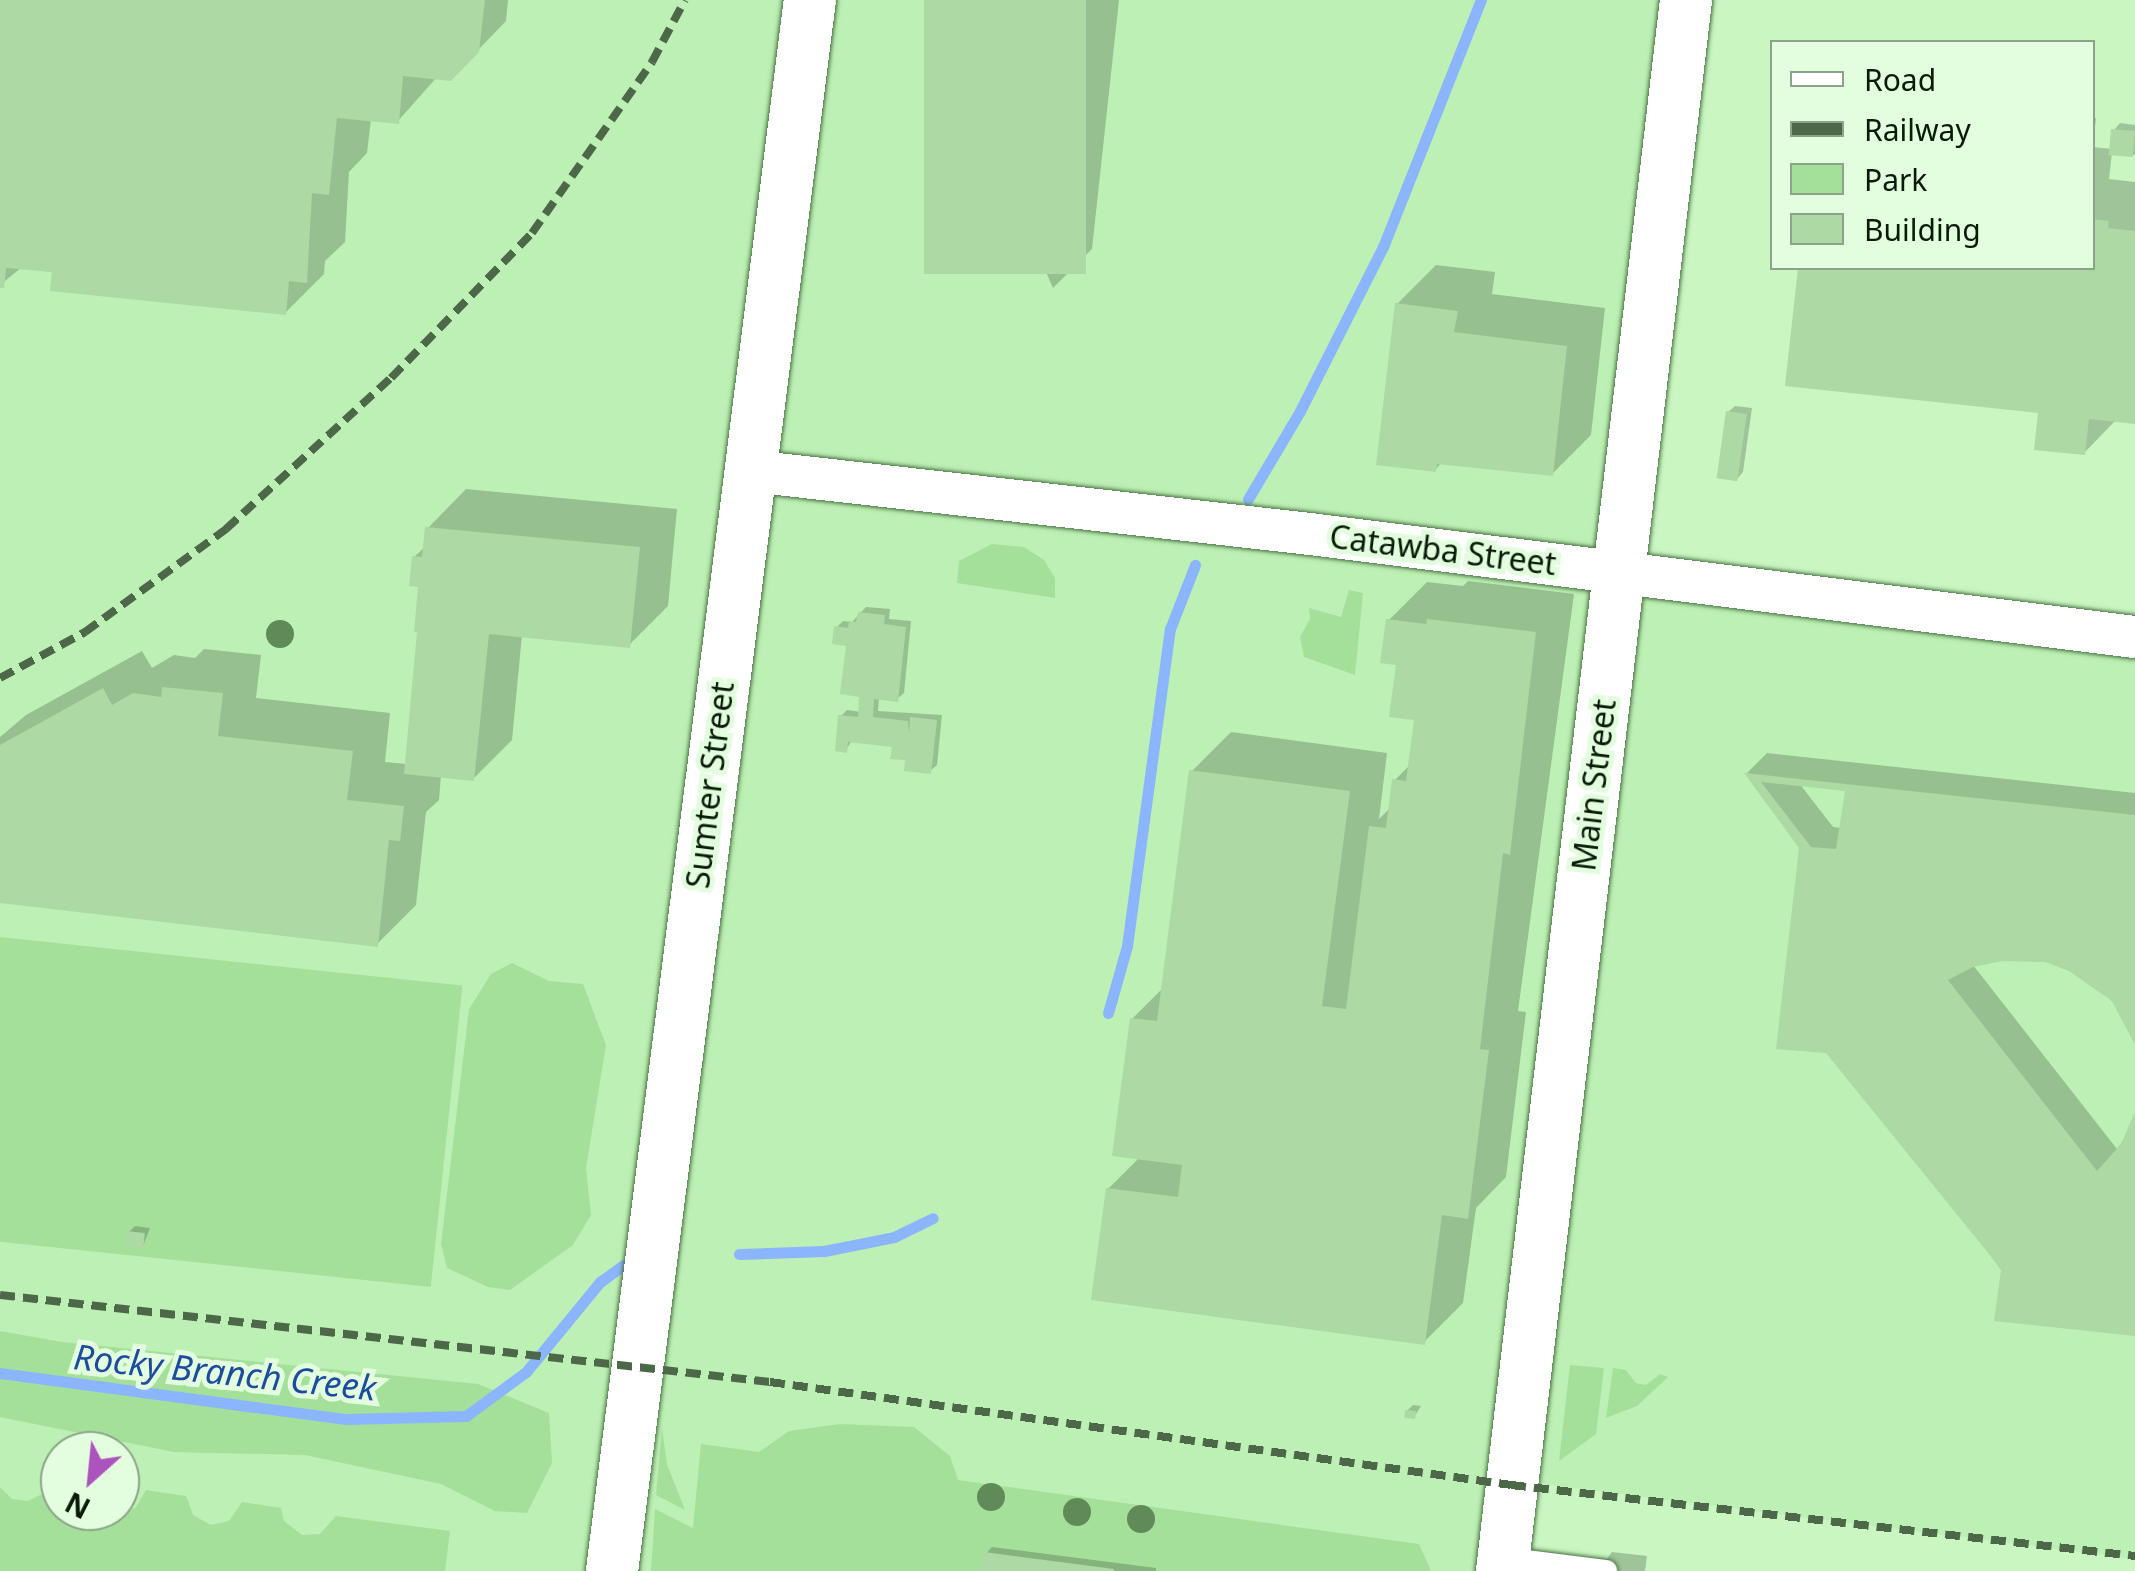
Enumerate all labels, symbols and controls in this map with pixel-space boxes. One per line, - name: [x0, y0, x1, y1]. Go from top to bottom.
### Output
- legend: [1770, 40, 2095, 270]
- text: Road: [1864, 59, 1936, 100]
- text: Railway: [1864, 109, 1971, 150]
- text: Park: [1864, 159, 1927, 200]
- text: Building: [1864, 209, 1981, 250]
- street label: Catawba Street: [1327, 517, 1559, 583]
- street label: Sumter Street: [678, 680, 742, 890]
- street label: Main Street: [1564, 697, 1624, 873]
- water label: Rocky Branch Creek: [72, 1335, 378, 1409]
- north arrow: [40, 1431, 140, 1531]
- text: N: [59, 1484, 96, 1528]

